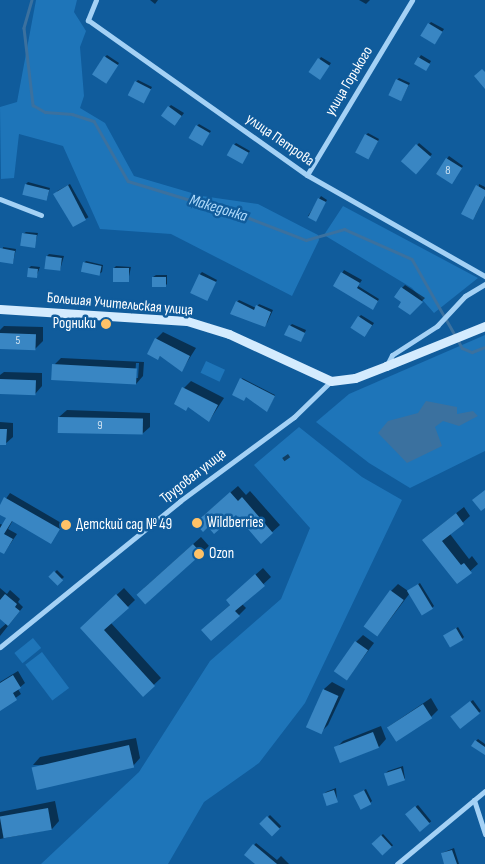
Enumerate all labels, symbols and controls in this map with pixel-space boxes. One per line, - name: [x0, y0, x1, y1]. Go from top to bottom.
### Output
- street label: улица Горького: [321, 43, 377, 119]
- street label: улица Петрова: [242, 110, 318, 170]
- house number: 8: [445, 164, 451, 178]
- water label: Македонка: [187, 191, 249, 227]
- street label: Большая Учительская улица: [46, 289, 194, 319]
- place label: Родники: [53, 315, 96, 333]
- marker: Родники: [100, 318, 112, 330]
- house number: 5: [16, 334, 20, 348]
- house number: 9: [97, 419, 103, 433]
- street label: Трудовая улица: [156, 445, 230, 507]
- place label: Wildberries: [207, 514, 264, 532]
- place label: Детский сад № 49: [76, 516, 172, 534]
- marker: Wildberries: [191, 517, 203, 529]
- marker: Детский сад № 49: [60, 519, 72, 531]
- place label: Ozon: [209, 545, 234, 563]
- marker: Ozon: [193, 548, 205, 560]

